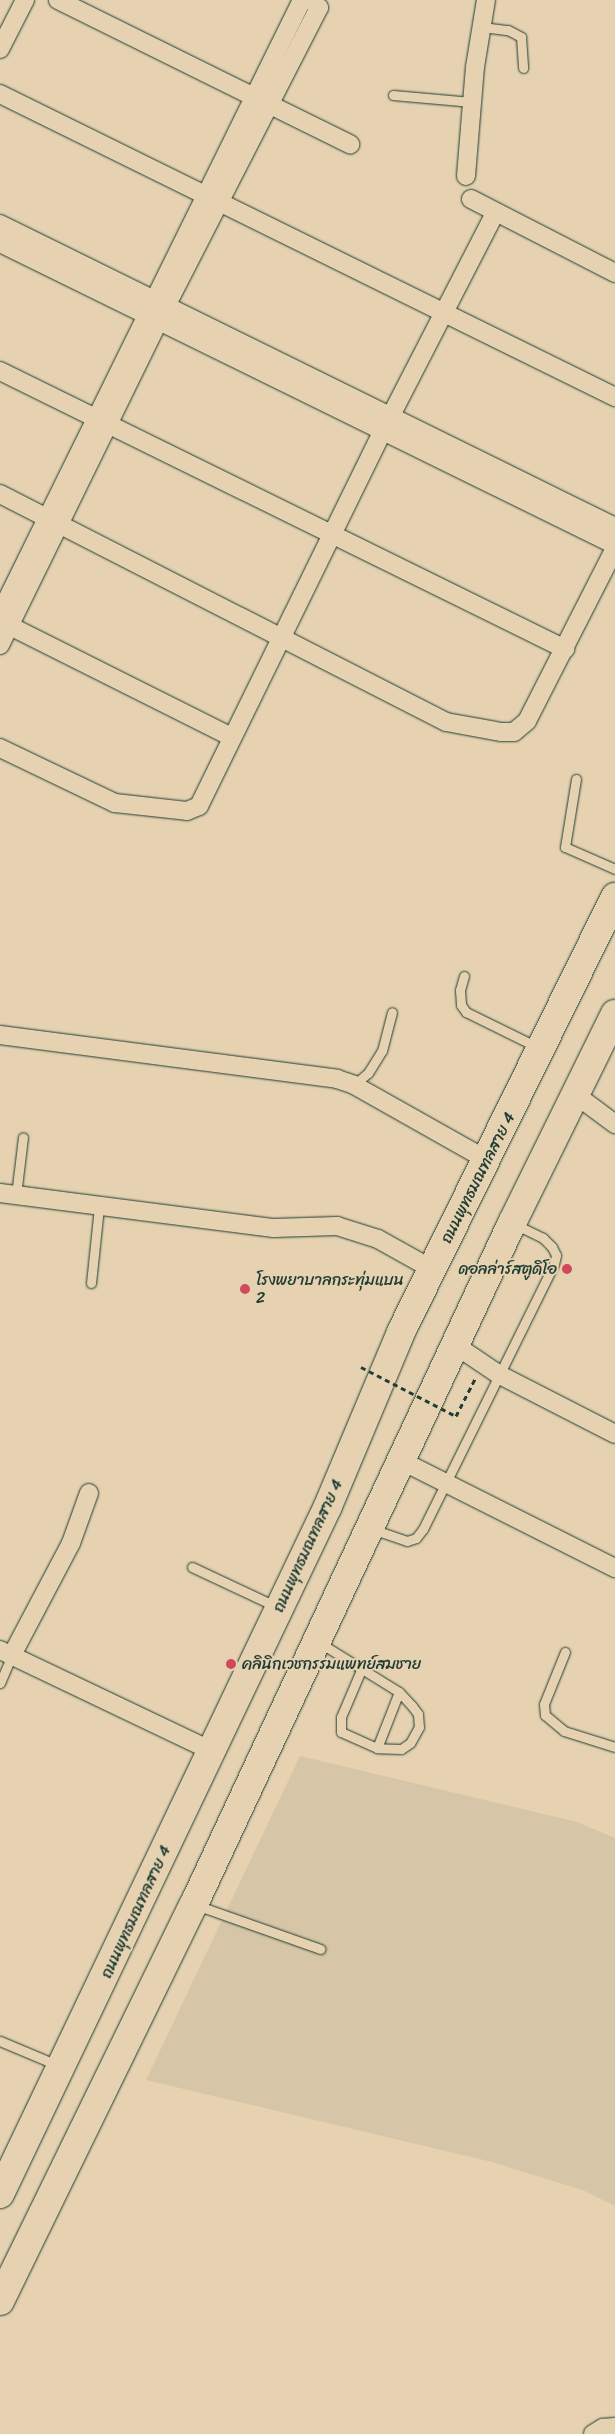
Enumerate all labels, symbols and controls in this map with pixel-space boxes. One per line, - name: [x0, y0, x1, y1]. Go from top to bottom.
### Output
- street label: ถนนพุทธมณฑลสาย 4: [437, 1109, 519, 1247]
- place label: ดอลล่าร์สตูดิโอ: [458, 1259, 557, 1279]
- marker: ดอลล่าร์สตูดิโอ: [561, 1263, 573, 1275]
- place label: โรงพยาบาลกระทุ่มแบน 2: [256, 1270, 404, 1308]
- marker: โรงพยาบาลกระทุ่มแบน 2: [238, 1282, 252, 1296]
- street label: ถนนพุทธมณฑลสาย 4: [269, 1476, 347, 1616]
- place label: คลินิกเวชกรรมแพทย์สมชาย: [242, 1654, 421, 1674]
- marker: คลินิกเวชกรรมแพทย์สมชาย: [224, 1657, 238, 1671]
- street label: ถนนพุทธมณฑลสาย 4: [97, 1842, 175, 1982]

